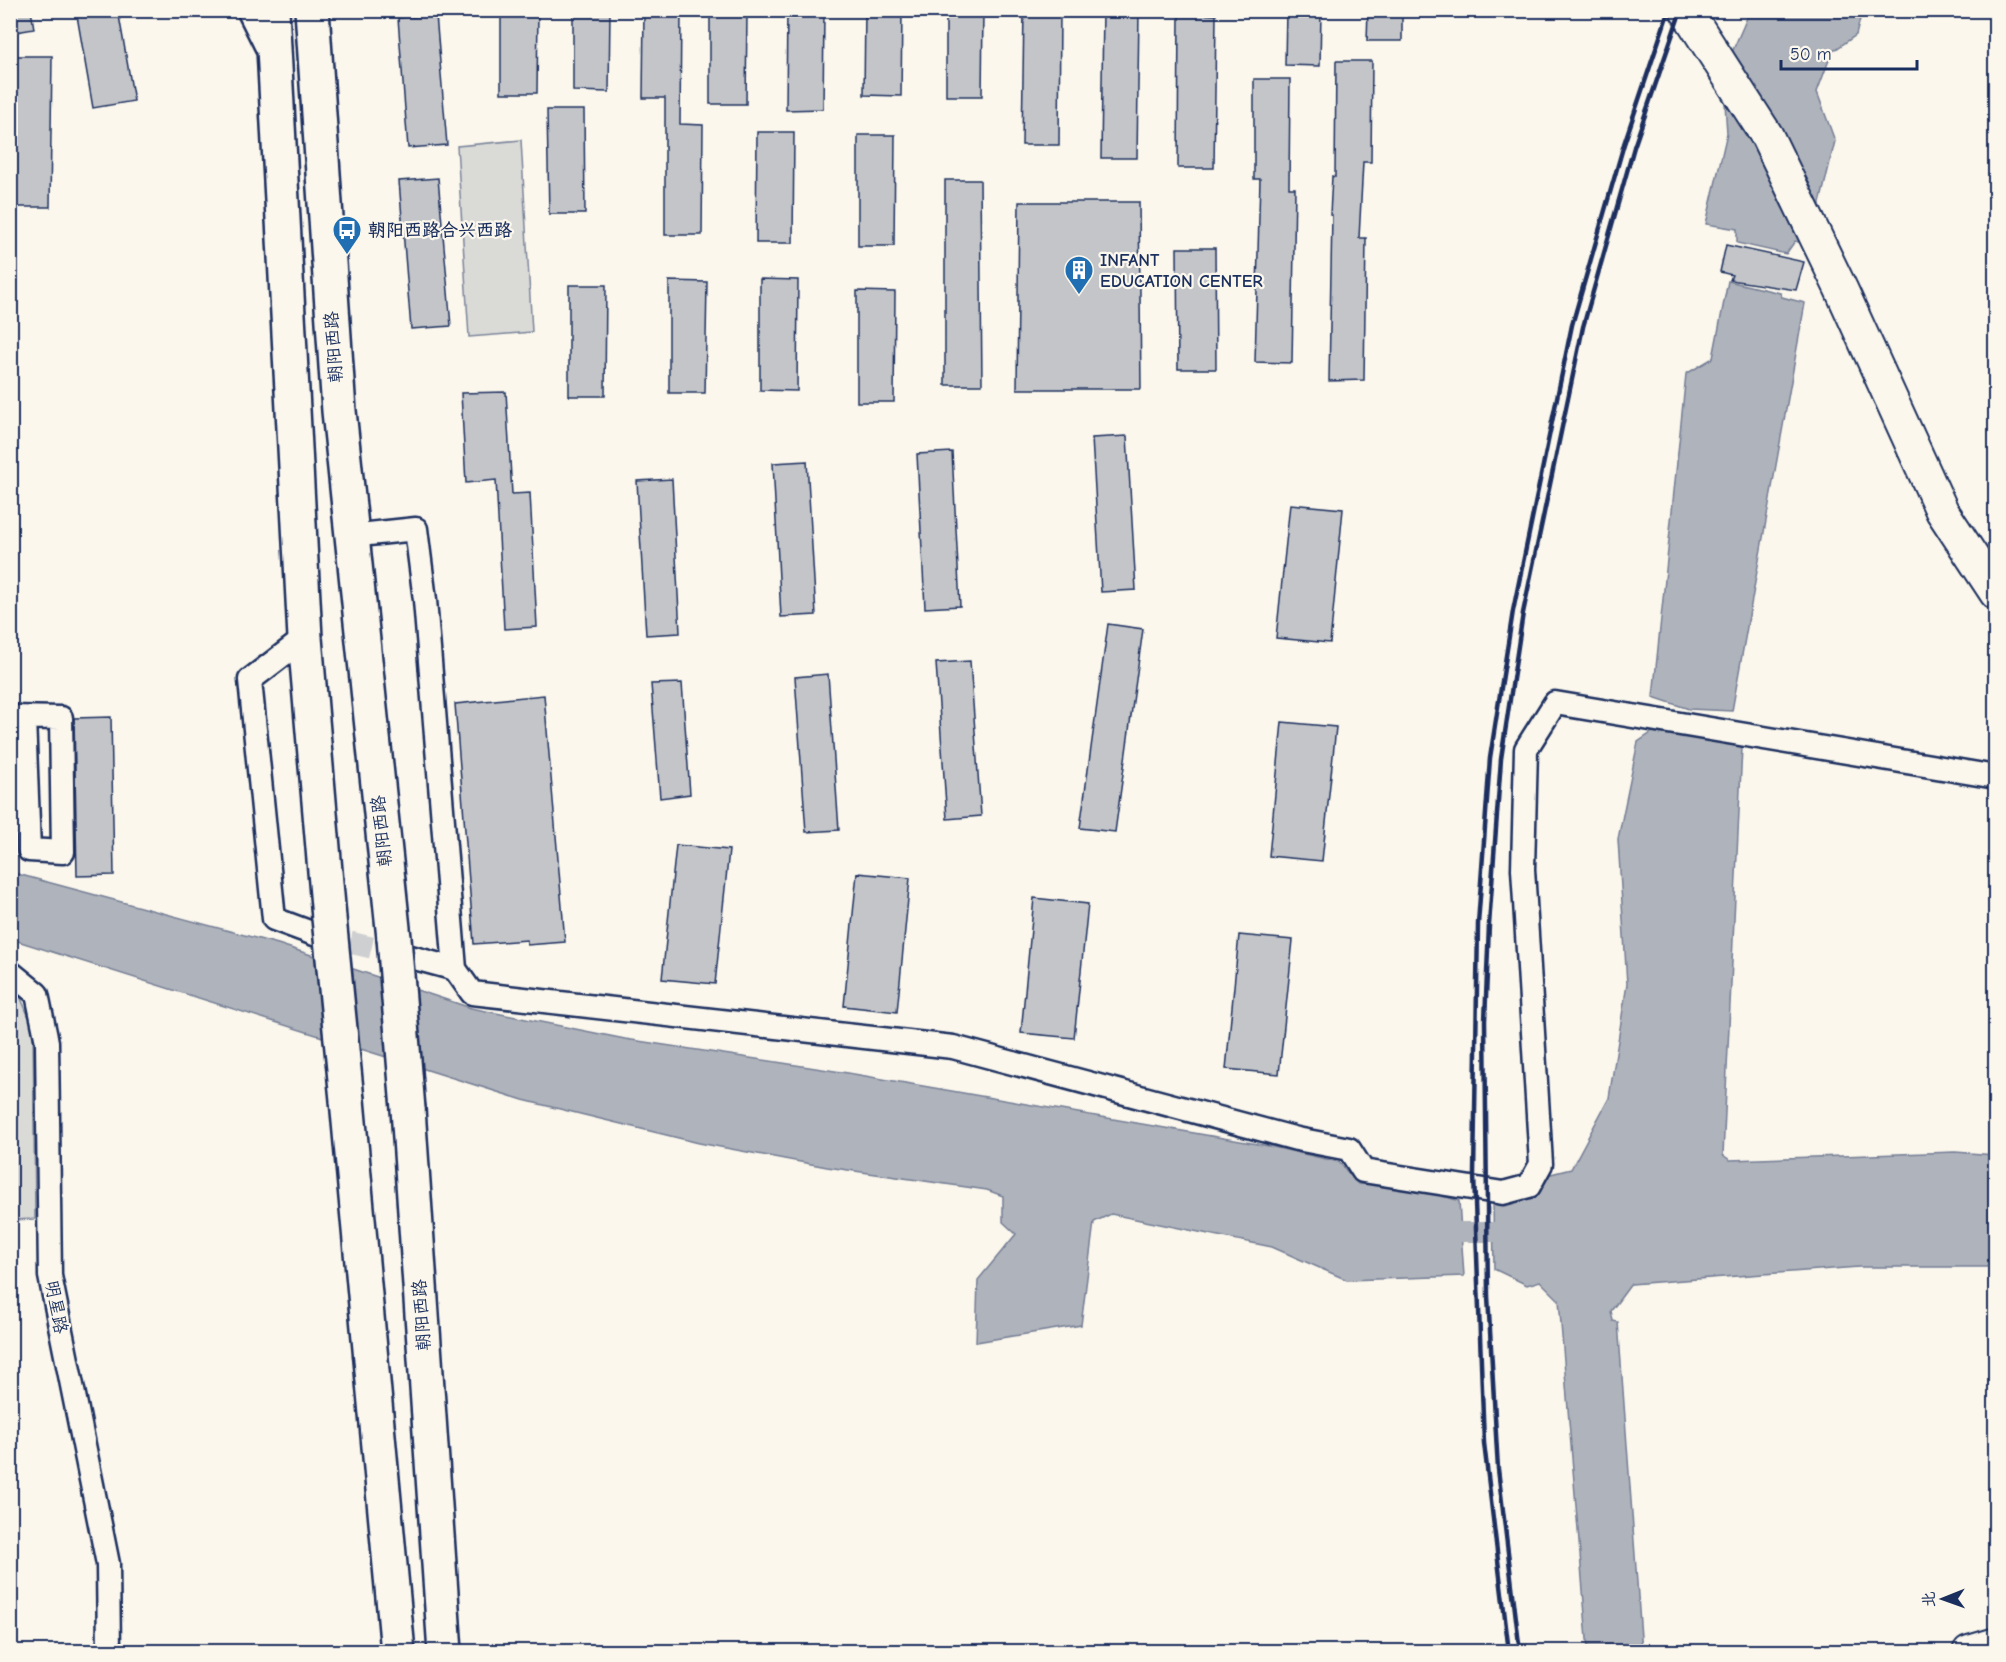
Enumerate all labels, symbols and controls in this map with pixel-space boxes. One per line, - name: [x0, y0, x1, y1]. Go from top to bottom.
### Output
- scale bar: [1781, 33, 1918, 71]
- text: 50 m: [1790, 44, 1832, 65]
- bus stop icon: 朝阳西路合兴西路: [331, 214, 363, 256]
- place label: 朝阳西路合兴西路: [368, 220, 512, 241]
- place label: INFANT EDUCATION CENTER: [1100, 250, 1263, 292]
- building icon: INFANT EDUCATION CENTER: [1063, 254, 1095, 296]
- street label: 朝阳西路: [321, 310, 347, 384]
- street label: 朝阳西路: [368, 794, 396, 868]
- street label: 明星路: [41, 1278, 71, 1336]
- street label: 朝阳西路: [409, 1278, 435, 1352]
- north arrow: [1913, 1569, 1973, 1629]
- text: 北: [1920, 1591, 1938, 1607]

